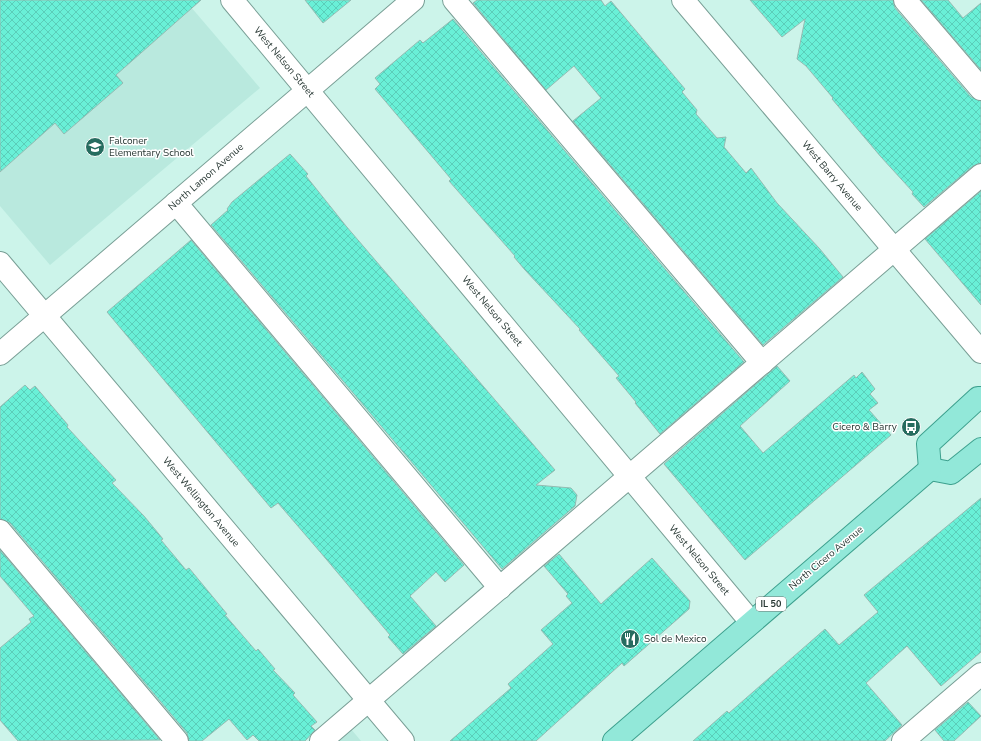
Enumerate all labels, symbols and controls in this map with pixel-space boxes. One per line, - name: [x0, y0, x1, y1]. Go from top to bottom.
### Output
- street label: West Nelson Street: [250, 24, 318, 101]
- place label: Falconer Elementary School: [109, 134, 194, 160]
- school or university icon: Falconer Elementary School: [84, 136, 106, 158]
- street label: West Barry Avenue: [798, 138, 866, 214]
- street label: North Lamon Avenue: [165, 140, 247, 214]
- street label: West Nelson Street: [458, 273, 526, 350]
- bus stop icon: Cicero & Barry: [900, 416, 922, 438]
- place label: Cicero & Barry: [832, 420, 898, 434]
- street label: West Wellington Avenue: [159, 454, 243, 550]
- street label: West Nelson Street: [665, 522, 733, 599]
- street label: North Cicero Avenue: [786, 523, 866, 593]
- road number: IL 50: [756, 597, 786, 611]
- restaurant icon: Sol de Mexico: [619, 628, 641, 650]
- place label: Sol de Mexico: [644, 632, 707, 646]

